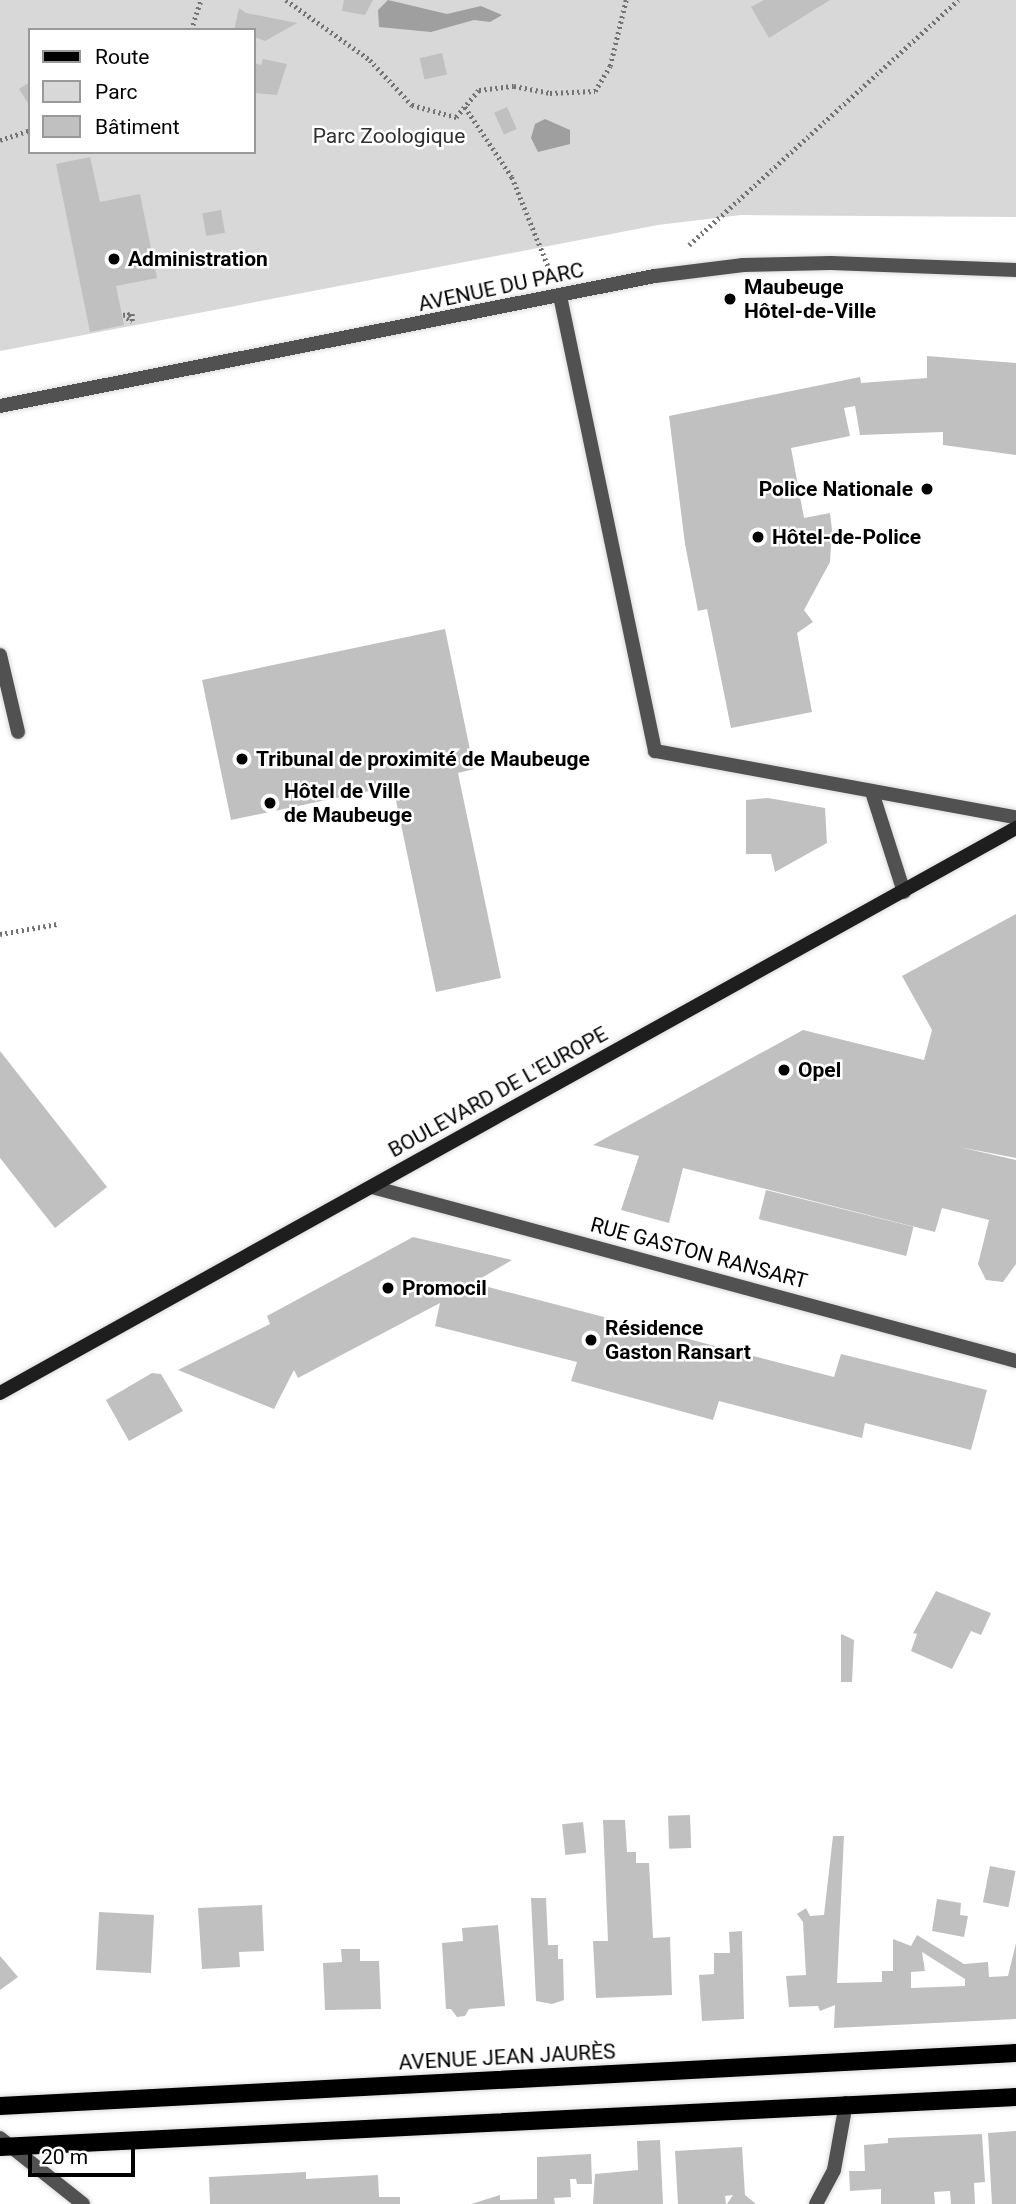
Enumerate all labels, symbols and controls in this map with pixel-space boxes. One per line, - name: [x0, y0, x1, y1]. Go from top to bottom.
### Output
- legend: [28, 28, 256, 154]
- text: Route: [95, 45, 150, 69]
- text: Parc: [95, 80, 137, 104]
- text: Bâtiment: [95, 115, 180, 139]
- park label: Parc Zoologique: [313, 123, 465, 149]
- place label: Administration: [128, 246, 268, 272]
- marker: Administration: [106, 251, 122, 267]
- street label: AVENUE DU PARC: [416, 257, 586, 317]
- place label: Maubeuge Hôtel-de-Ville: [744, 274, 876, 324]
- marker: Maubeuge Hôtel-de-Ville: [722, 291, 738, 307]
- place label: Police Nationale: [759, 476, 913, 502]
- marker: Police Nationale: [919, 481, 935, 497]
- place label: Hôtel-de-Police: [772, 524, 921, 550]
- marker: Hôtel-de-Police: [750, 529, 766, 545]
- place label: Tribunal de proximité de Maubeuge: [256, 746, 590, 772]
- marker: Tribunal de proximité de Maubeuge: [234, 751, 250, 767]
- place label: Hôtel de Ville de Maubeuge: [284, 778, 412, 828]
- marker: Hôtel de Ville de Maubeuge: [262, 795, 278, 811]
- street label: BOULEVARD DE L'EUROPE: [384, 1021, 612, 1163]
- place label: Opel: [798, 1057, 841, 1083]
- marker: Opel: [776, 1062, 792, 1078]
- street label: RUE GASTON RANSART: [588, 1212, 810, 1294]
- place label: Promocil: [402, 1275, 487, 1301]
- marker: Promocil: [380, 1280, 396, 1296]
- place label: Résidence Gaston Ransart: [605, 1315, 751, 1365]
- marker: Résidence Gaston Ransart: [583, 1332, 599, 1348]
- street label: AVENUE JEAN JAURÈS: [398, 2039, 616, 2075]
- scale bar: [32, 2130, 138, 2174]
- text: 20 m: [41, 2145, 88, 2169]

